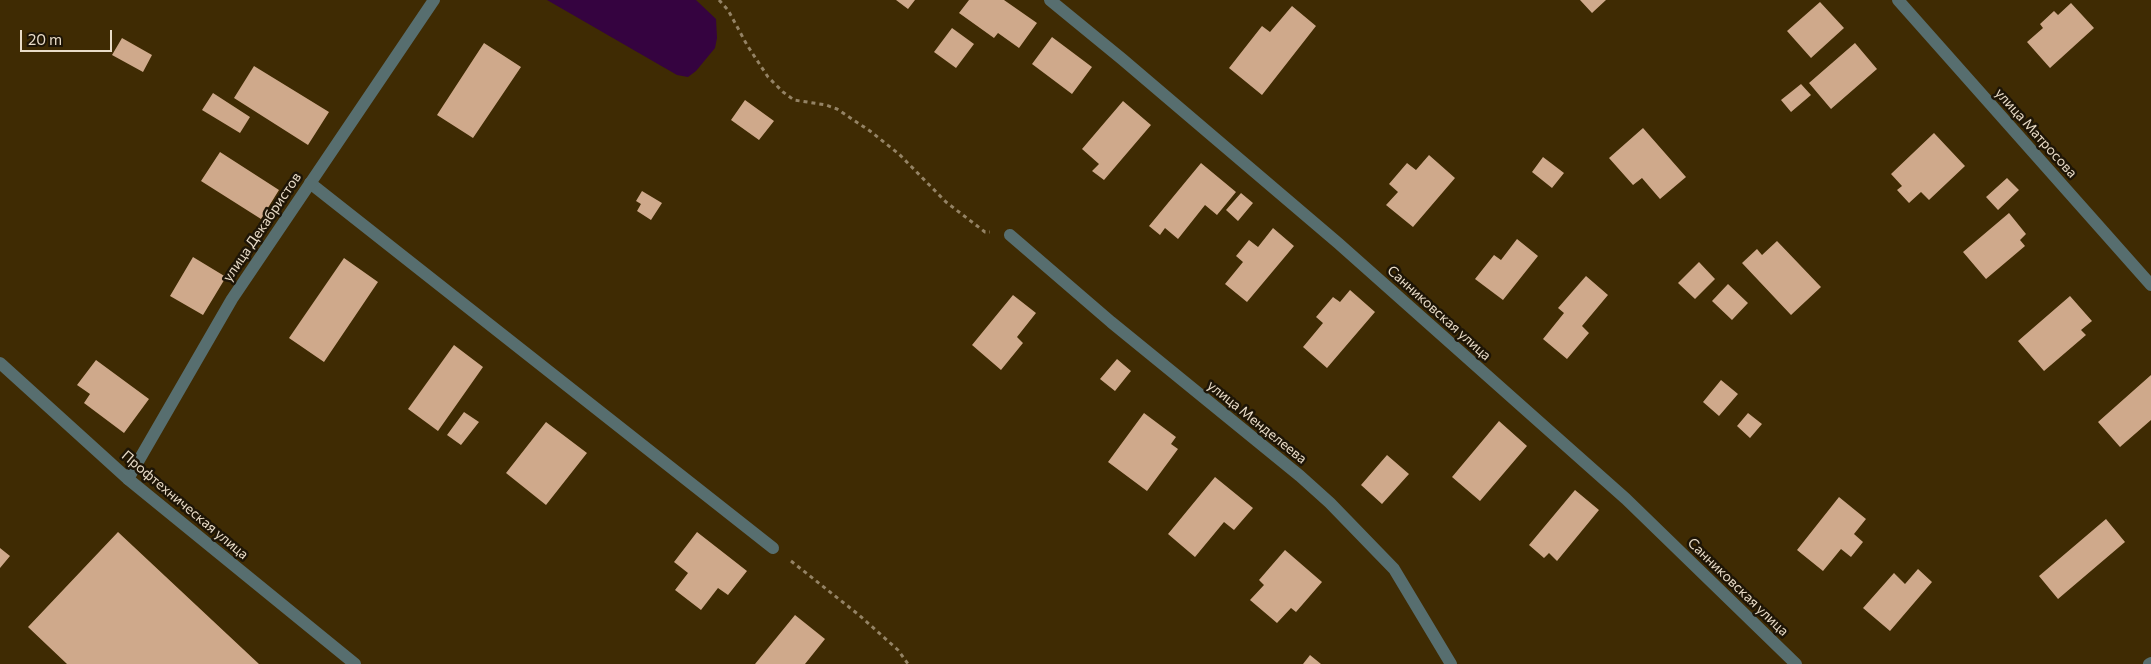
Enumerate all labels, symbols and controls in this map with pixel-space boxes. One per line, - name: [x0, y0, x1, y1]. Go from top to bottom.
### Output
- scale bar: [22, 20, 115, 52]
- text: 20 m: [28, 30, 62, 48]
- street label: улица Матросова: [1991, 85, 2081, 181]
- street label: улица Декабристов: [219, 169, 305, 285]
- street label: Санниковская улица: [1384, 262, 1494, 364]
- street label: улица Менделеева: [1204, 377, 1310, 467]
- street label: Профтехническая улица: [118, 447, 252, 563]
- street label: Санниковская улица: [1684, 534, 1792, 640]

